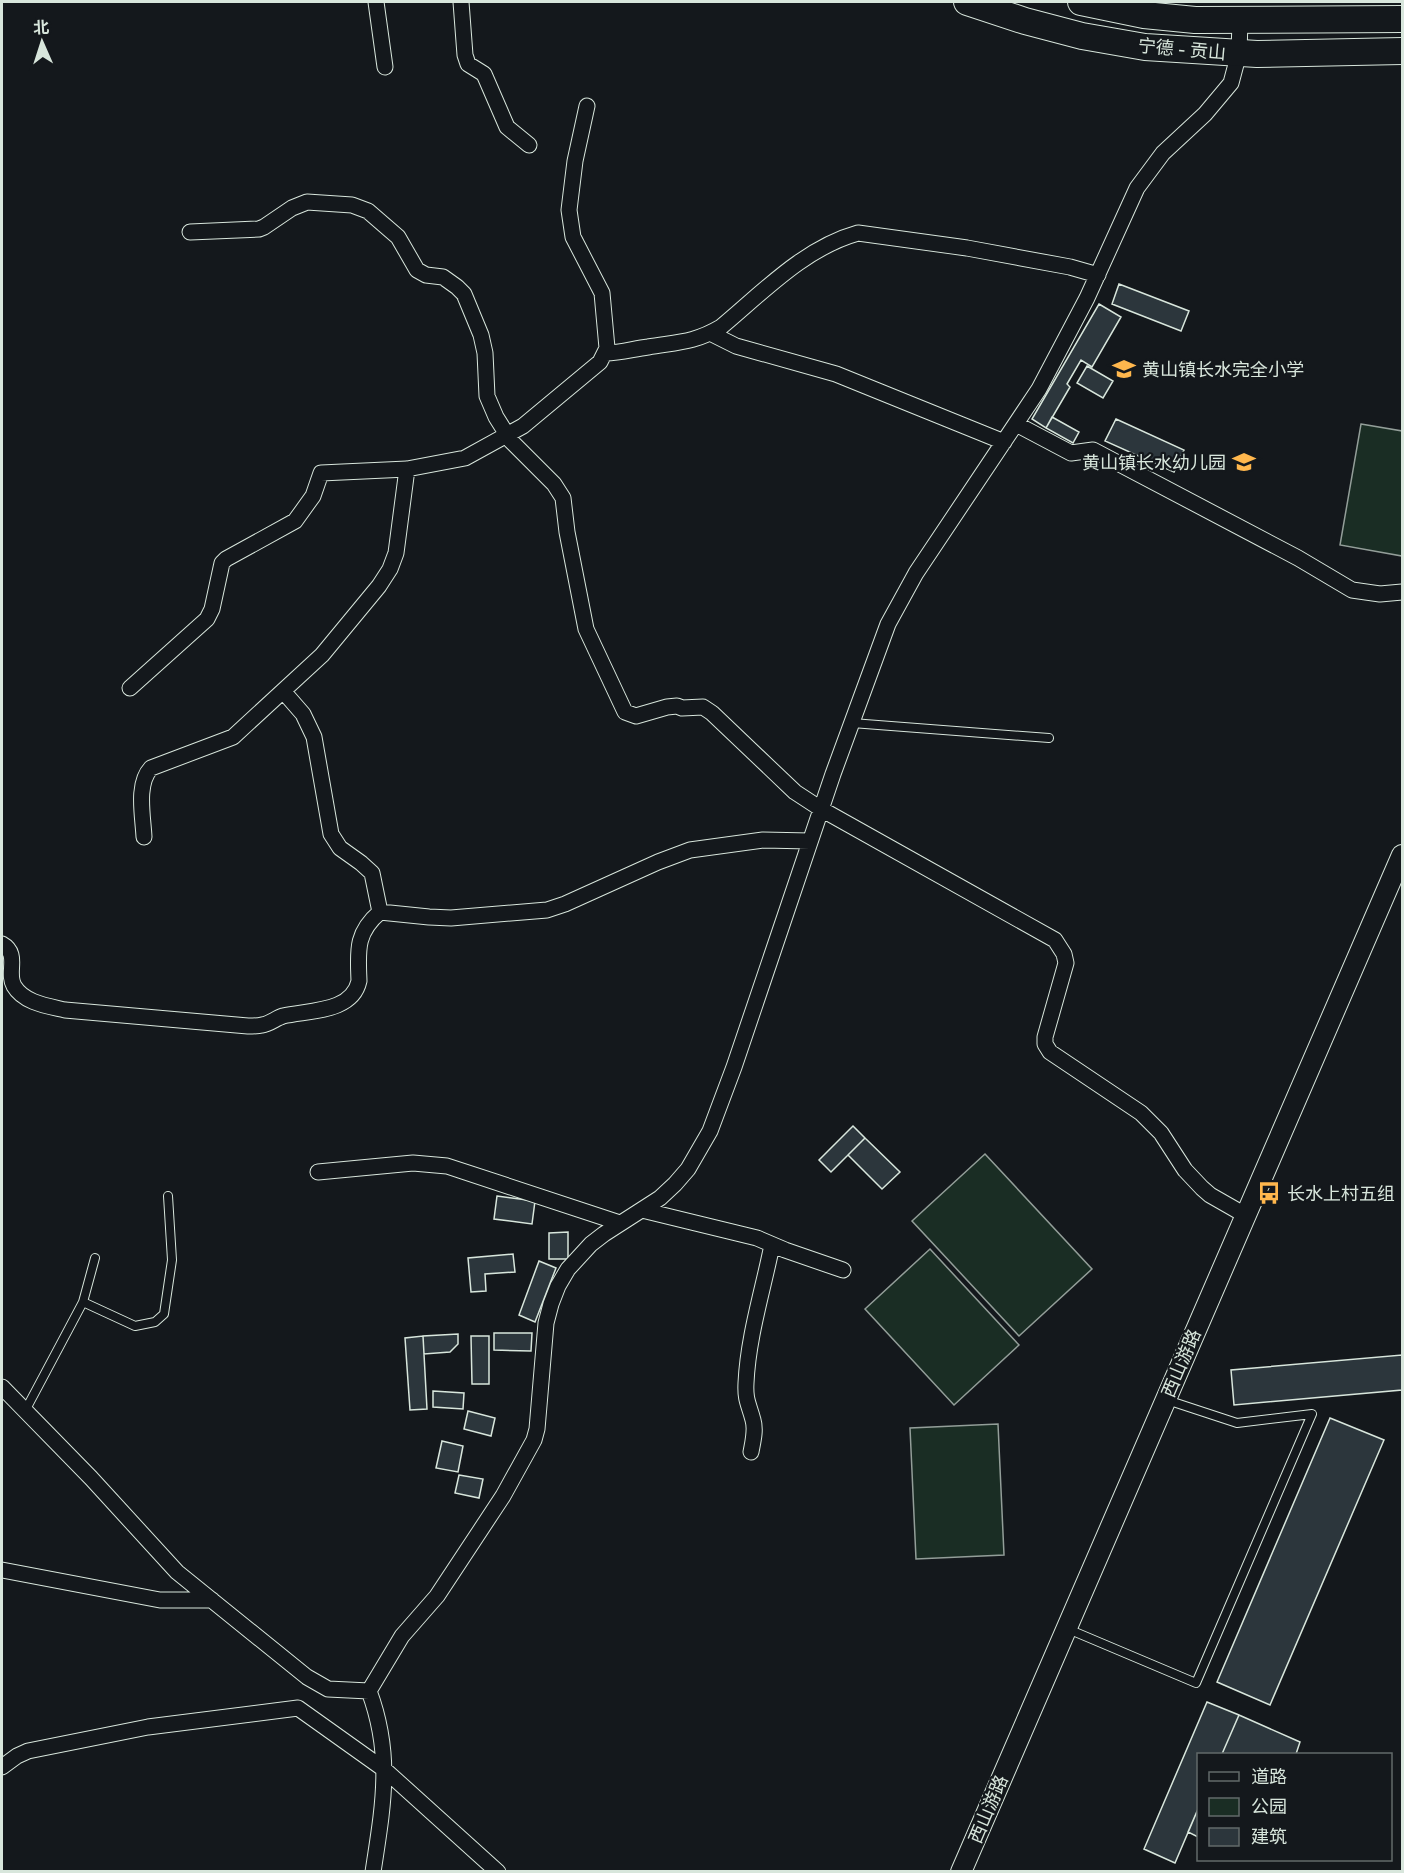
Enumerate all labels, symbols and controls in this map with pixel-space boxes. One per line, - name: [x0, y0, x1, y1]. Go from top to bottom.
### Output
- north arrow: [12, 12, 72, 72]
- text: 北: [33, 17, 50, 38]
- street label: 宁德 - 贡山: [1137, 34, 1227, 64]
- school or university icon: 黄山镇长水完全小学: [1111, 356, 1137, 382]
- place label: 黄山镇长水完全小学: [1142, 358, 1304, 381]
- school or university icon: 黄山镇长水幼儿园: [1231, 449, 1257, 475]
- place label: 黄山镇长水幼儿园: [1082, 451, 1226, 474]
- bus stop icon: 长水上村五组: [1256, 1180, 1282, 1206]
- place label: 长水上村五组: [1287, 1182, 1395, 1205]
- street label: 西山游路: [1156, 1325, 1206, 1401]
- legend: [1197, 1753, 1392, 1861]
- text: 道路: [1251, 1765, 1287, 1788]
- street label: 西山游路: [963, 1771, 1013, 1847]
- text: 公园: [1251, 1795, 1287, 1818]
- text: 建筑: [1251, 1825, 1287, 1848]

